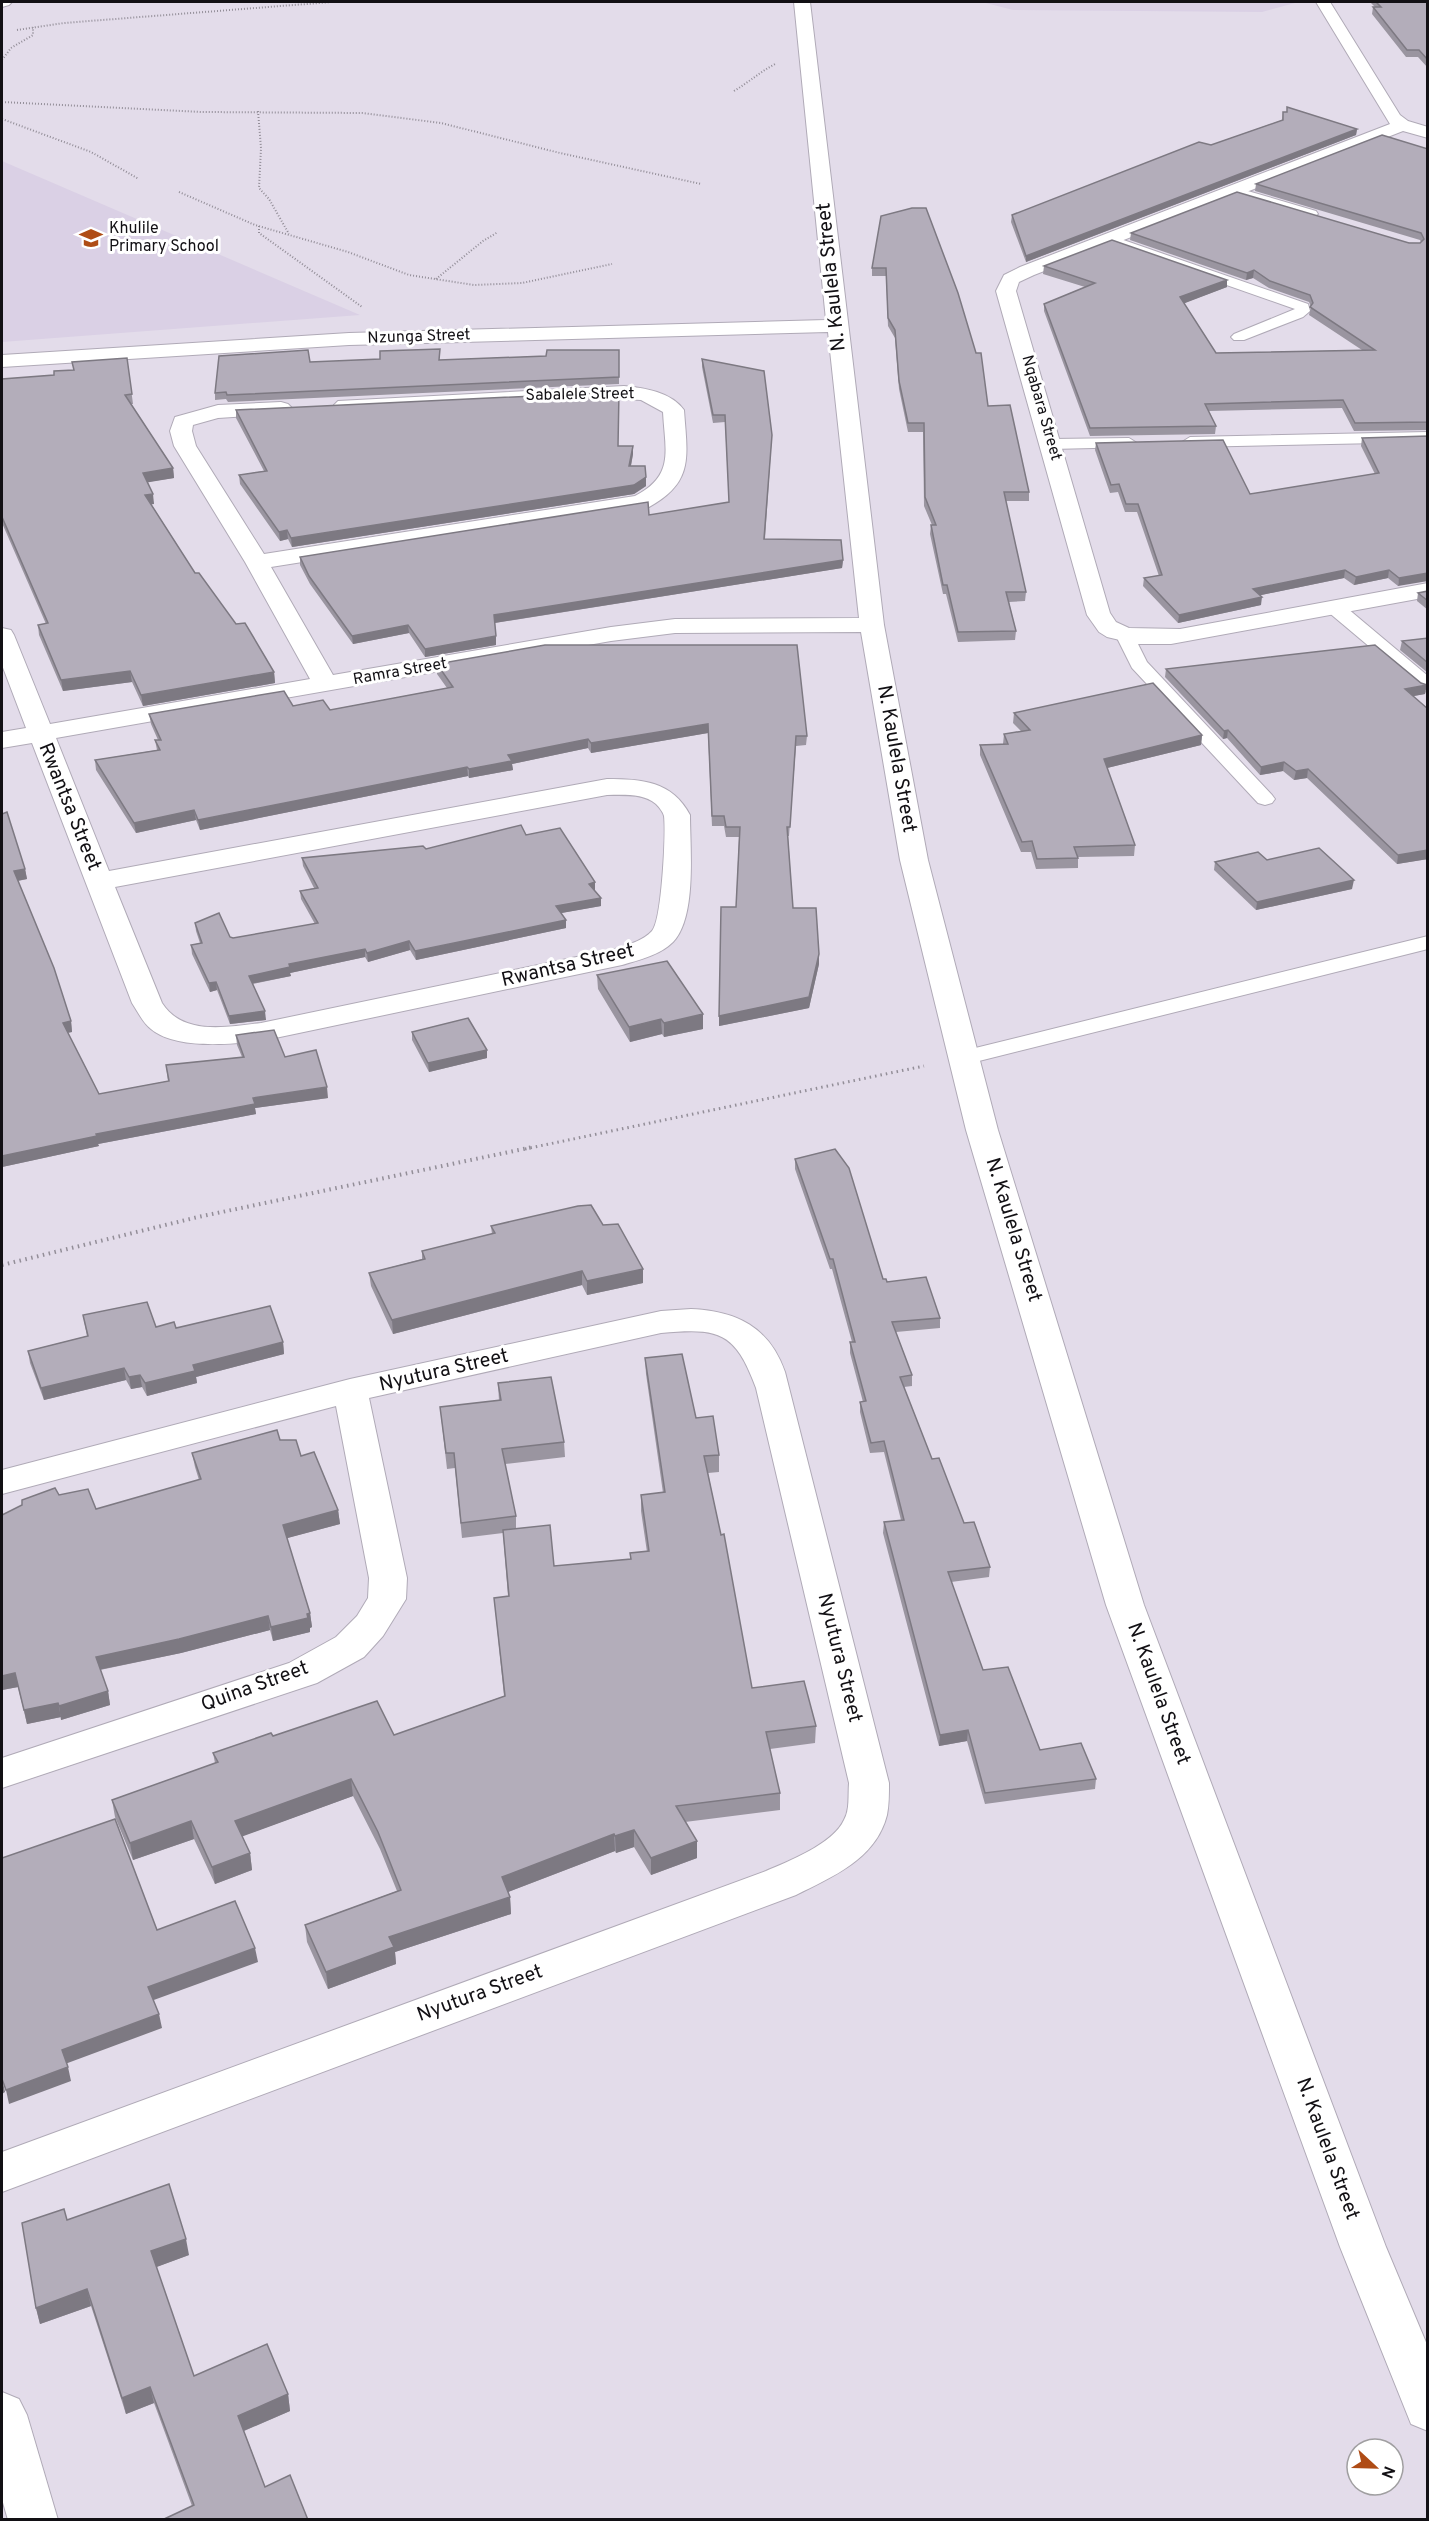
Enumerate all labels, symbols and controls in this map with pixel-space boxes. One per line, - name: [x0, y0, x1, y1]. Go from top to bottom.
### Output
- street label: N. Kaulela Street: [811, 201, 853, 353]
- place label: Khulile Primary School: [109, 219, 219, 257]
- school or university icon: Khulile Primary School: [78, 225, 104, 251]
- street label: Nzunga Street: [367, 325, 471, 349]
- street label: Nqabara Street: [1016, 353, 1066, 463]
- street label: Sabalele Street: [525, 384, 635, 406]
- street label: Ramra Street: [351, 654, 449, 690]
- street label: N. Kaulela Street: [870, 683, 922, 835]
- street label: Rwantsa Street: [32, 739, 106, 875]
- street label: Rwantsa Street: [499, 938, 637, 994]
- street label: N. Kaulela Street: [979, 1155, 1047, 1305]
- street label: Nyutura Street: [377, 1343, 511, 1399]
- street label: Nyutura Street: [810, 1591, 868, 1725]
- street label: N. Kaulela Street: [1120, 1619, 1196, 1769]
- street label: Quina Street: [198, 1656, 312, 1718]
- street label: Nyutura Street: [413, 1959, 547, 2029]
- street label: N. Kaulela Street: [1289, 2074, 1365, 2224]
- north arrow: [1345, 2437, 1405, 2497]
- text: N: [1376, 2463, 1398, 2481]

